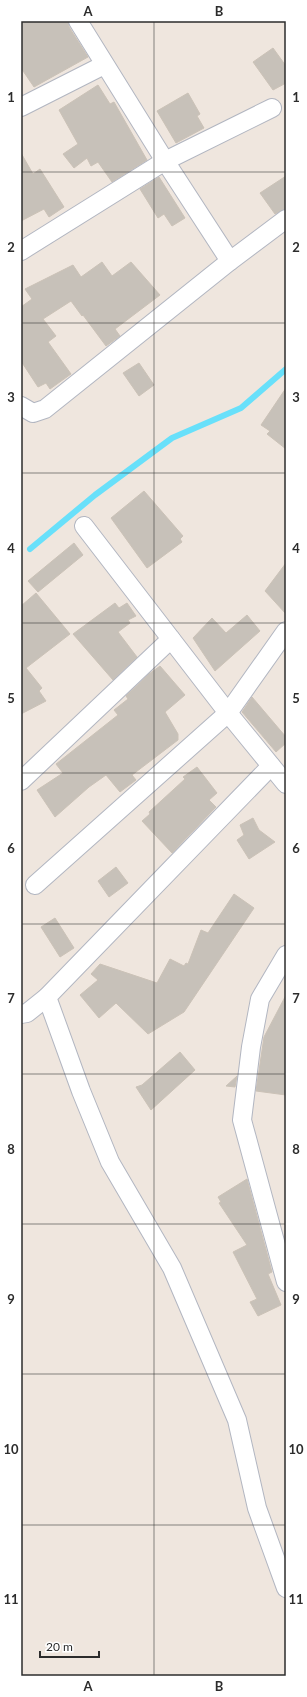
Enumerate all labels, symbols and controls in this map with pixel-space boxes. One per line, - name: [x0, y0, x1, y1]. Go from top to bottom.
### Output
- text: A: [82, 3, 93, 19]
- text: B: [215, 3, 224, 19]
- text: 1: [7, 89, 15, 105]
- text: 1: [292, 89, 300, 105]
- text: 2: [7, 239, 15, 255]
- text: 2: [292, 239, 300, 255]
- text: 3: [7, 389, 15, 405]
- text: 3: [292, 389, 300, 405]
- text: 4: [7, 540, 15, 556]
- text: 4: [292, 540, 300, 556]
- text: 5: [7, 690, 15, 706]
- text: 5: [292, 690, 300, 706]
- text: 6: [7, 840, 15, 856]
- text: 6: [292, 840, 300, 856]
- text: 7: [7, 990, 15, 1006]
- text: 7: [292, 990, 300, 1006]
- text: 8: [7, 1141, 15, 1157]
- text: 8: [292, 1141, 300, 1157]
- text: 9: [7, 1291, 15, 1307]
- text: 9: [292, 1291, 300, 1307]
- text: 10: [3, 1441, 19, 1457]
- text: 10: [288, 1441, 304, 1457]
- text: 11: [3, 1591, 19, 1607]
- text: 11: [288, 1591, 304, 1607]
- scale bar: [40, 1633, 99, 1659]
- text: 20 m: [46, 1639, 73, 1654]
- text: A: [82, 1678, 93, 1694]
- text: B: [215, 1678, 224, 1694]

